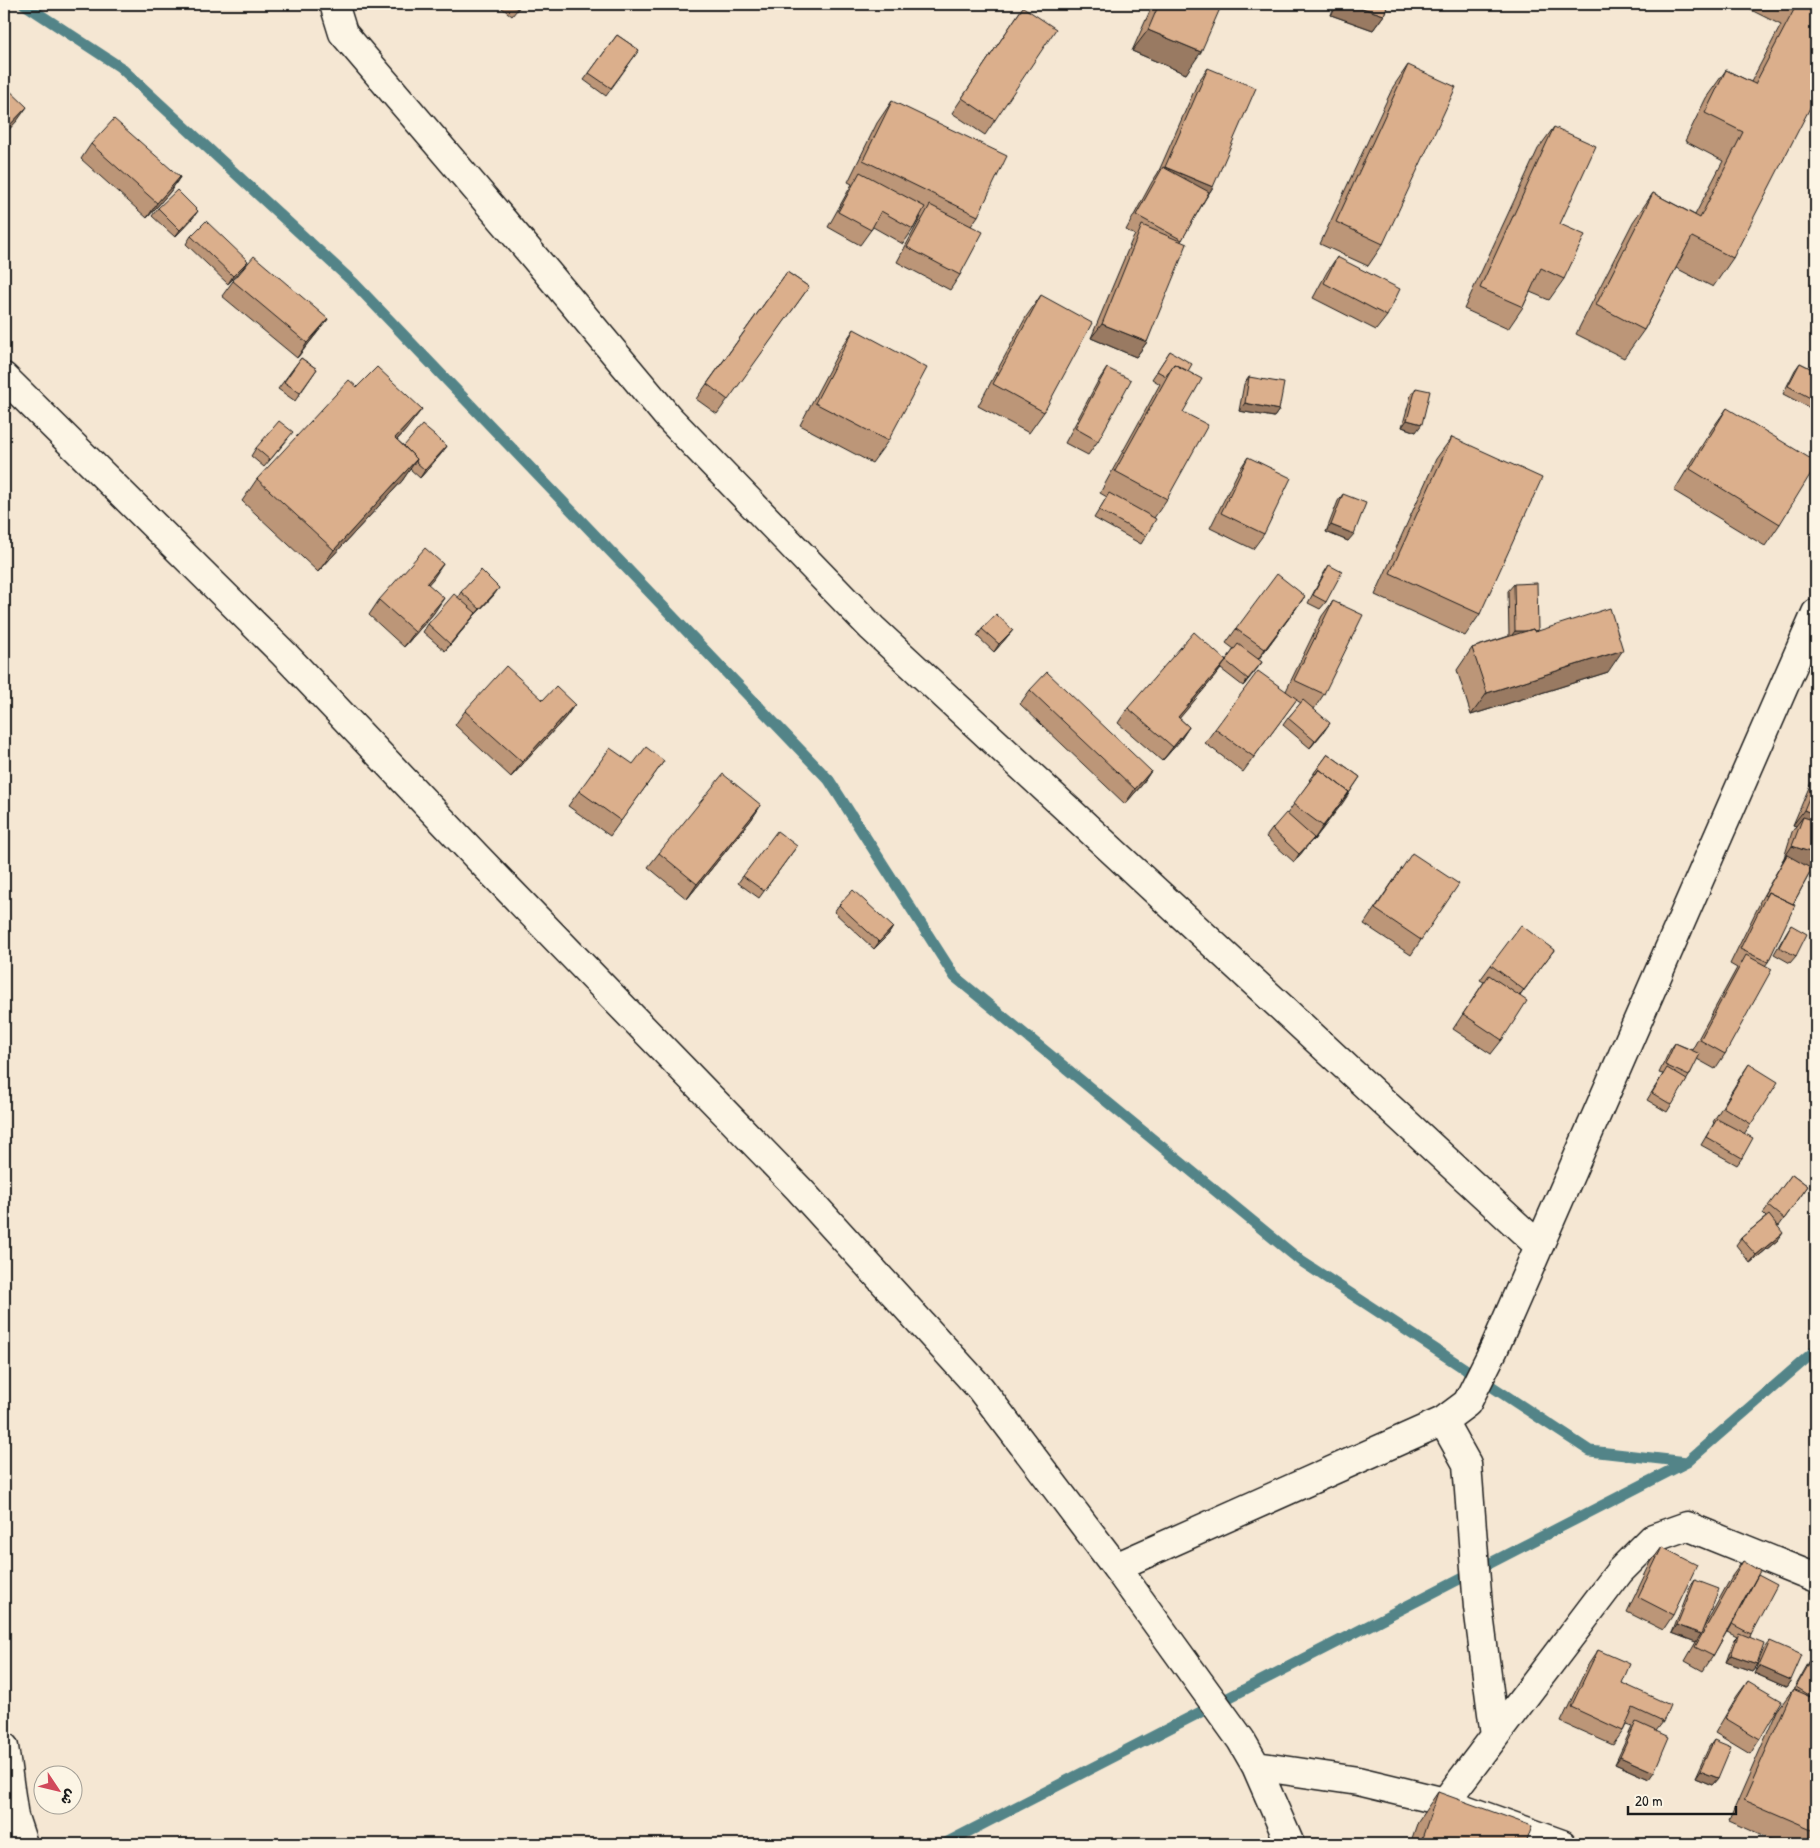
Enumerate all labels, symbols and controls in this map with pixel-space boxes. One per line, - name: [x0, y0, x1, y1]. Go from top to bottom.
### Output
- north arrow: [32, 1766, 82, 1816]
- scale bar: [1628, 1783, 1735, 1815]
- text: ش: [57, 1786, 81, 1810]
- text: 20 m: [1635, 1790, 1662, 1811]

